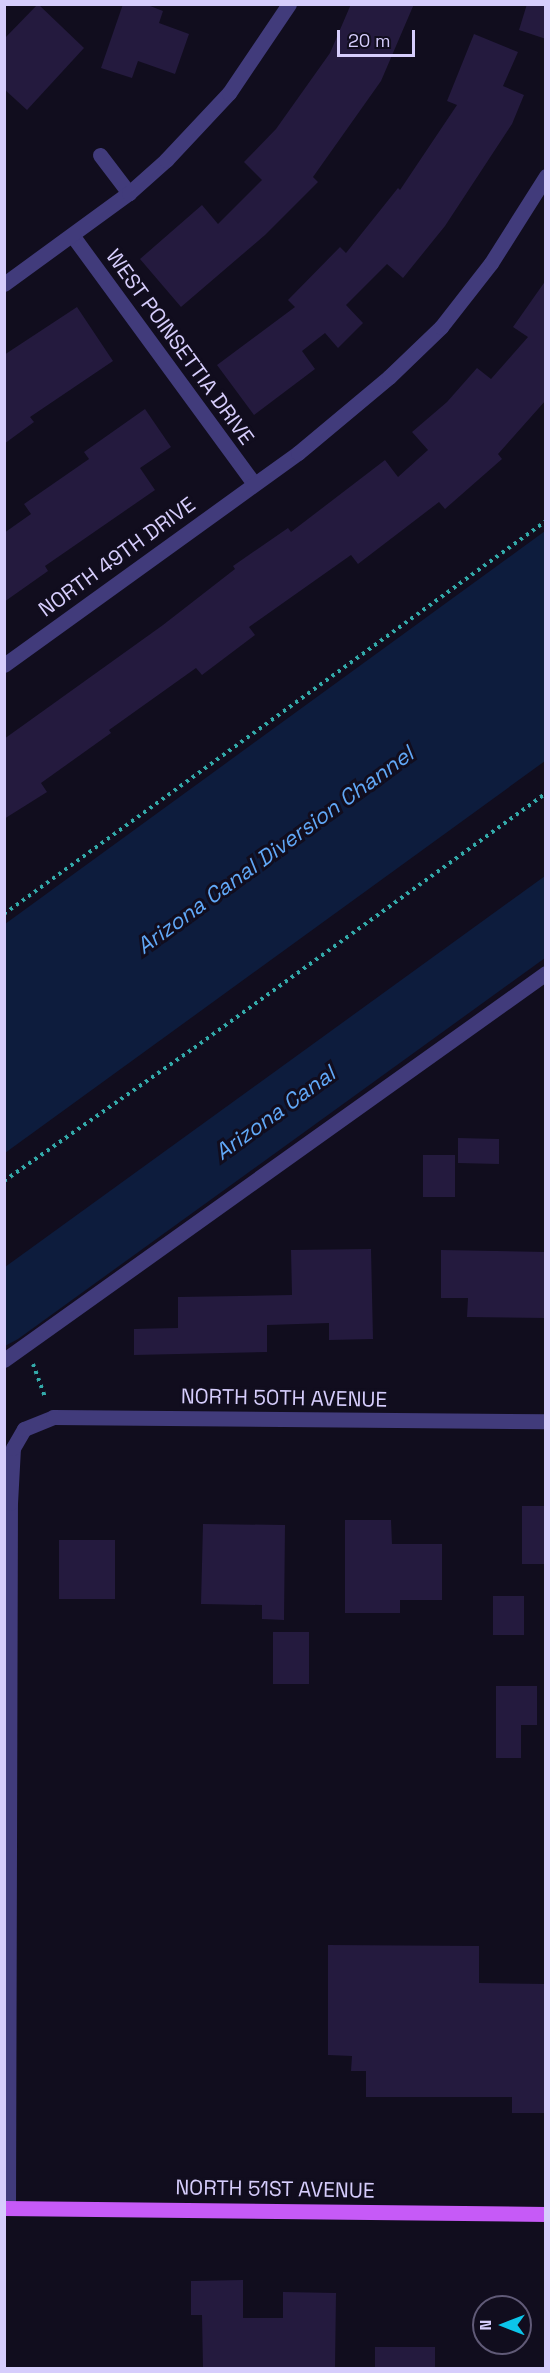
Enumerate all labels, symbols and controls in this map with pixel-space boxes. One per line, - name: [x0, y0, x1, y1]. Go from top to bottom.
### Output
- scale bar: [340, 18, 418, 56]
- text: 20 m: [348, 29, 391, 52]
- street label: WEST POINSETTIA DRIVE: [100, 244, 260, 450]
- street label: NORTH 49TH DRIVE: [34, 492, 200, 622]
- water label: Arizona Canal Diversion Channel: [131, 741, 419, 959]
- water label: Arizona Canal: [210, 1061, 340, 1165]
- street label: NORTH 50TH AVENUE: [180, 1384, 388, 1412]
- street label: NORTH 51ST AVENUE: [175, 2175, 375, 2203]
- north arrow: [472, 2295, 532, 2355]
- text: N: [475, 2320, 496, 2330]

